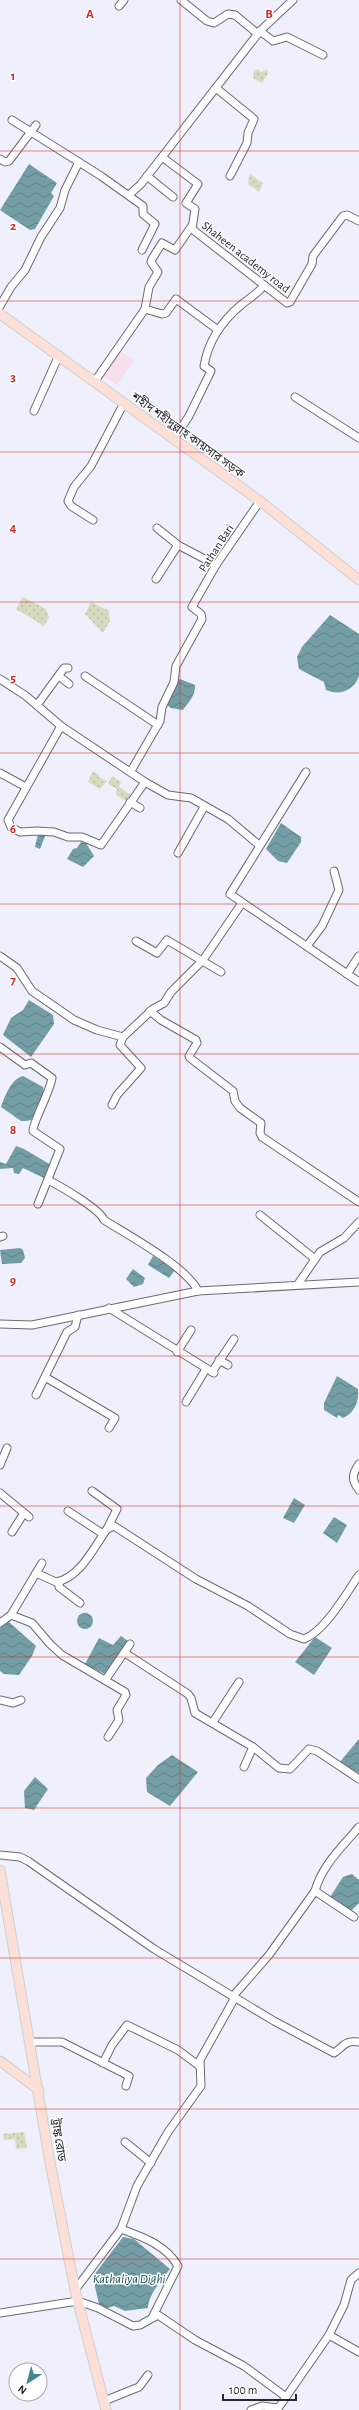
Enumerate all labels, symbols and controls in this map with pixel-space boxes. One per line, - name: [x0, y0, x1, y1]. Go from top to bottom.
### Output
- text: A: [86, 8, 94, 21]
- text: B: [265, 8, 273, 21]
- text: 1: [11, 70, 15, 83]
- street label: Shaheen academy road: [199, 219, 292, 296]
- text: 2: [10, 220, 16, 233]
- text: 3: [10, 371, 16, 384]
- street label: শহীদ শহীদুল্লাহ কায়সার সড়ক: [128, 388, 248, 481]
- text: 4: [10, 522, 17, 535]
- street label: Pathan Bari: [196, 522, 236, 574]
- text: 5: [10, 672, 16, 685]
- text: 6: [10, 823, 16, 836]
- text: 7: [10, 974, 16, 987]
- text: 8: [10, 1124, 16, 1137]
- text: 9: [10, 1275, 16, 1288]
- street label: ট্রাঙ্ক রোড: [50, 2116, 70, 2163]
- water label: Kathaliya Dighi: [93, 2273, 165, 2286]
- north arrow: [8, 2362, 48, 2402]
- scale bar: [223, 2376, 296, 2402]
- text: N: [16, 2383, 29, 2396]
- text: 100 m: [229, 2384, 257, 2396]

